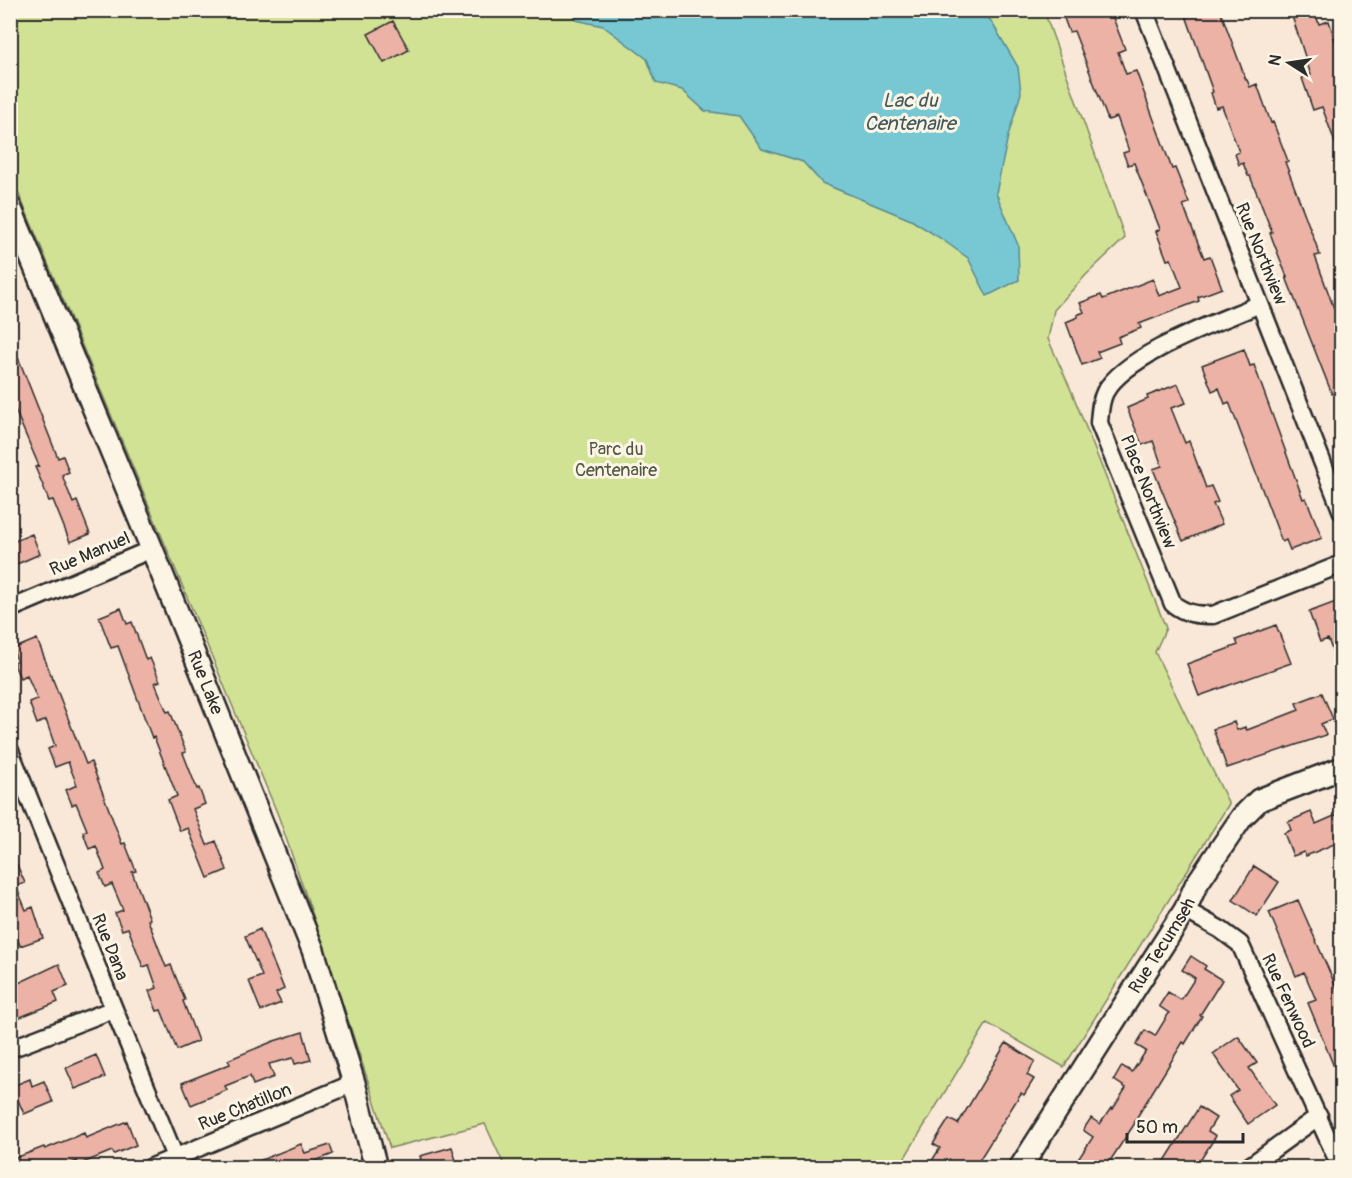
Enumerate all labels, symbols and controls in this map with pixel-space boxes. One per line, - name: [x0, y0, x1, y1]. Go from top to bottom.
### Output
- north arrow: [1259, 33, 1319, 93]
- text: N: [1264, 53, 1286, 67]
- water label: Lac du Centenaire: [864, 88, 958, 136]
- street label: Rue Northview: [1230, 199, 1292, 309]
- street label: Place Northview: [1115, 432, 1181, 552]
- park label: Parc du Centenaire: [575, 438, 657, 482]
- street label: Rue Manuel: [46, 527, 134, 581]
- street label: Rue Lake: [182, 647, 229, 718]
- street label: Rue Tecumseh: [1123, 894, 1200, 998]
- street label: Rue Dana: [86, 910, 134, 984]
- street label: Rue Fenwood: [1256, 950, 1320, 1052]
- street label: Rue Chatillon: [195, 1078, 295, 1136]
- scale bar: [1127, 1106, 1242, 1144]
- text: 50 m: [1136, 1116, 1178, 1139]

